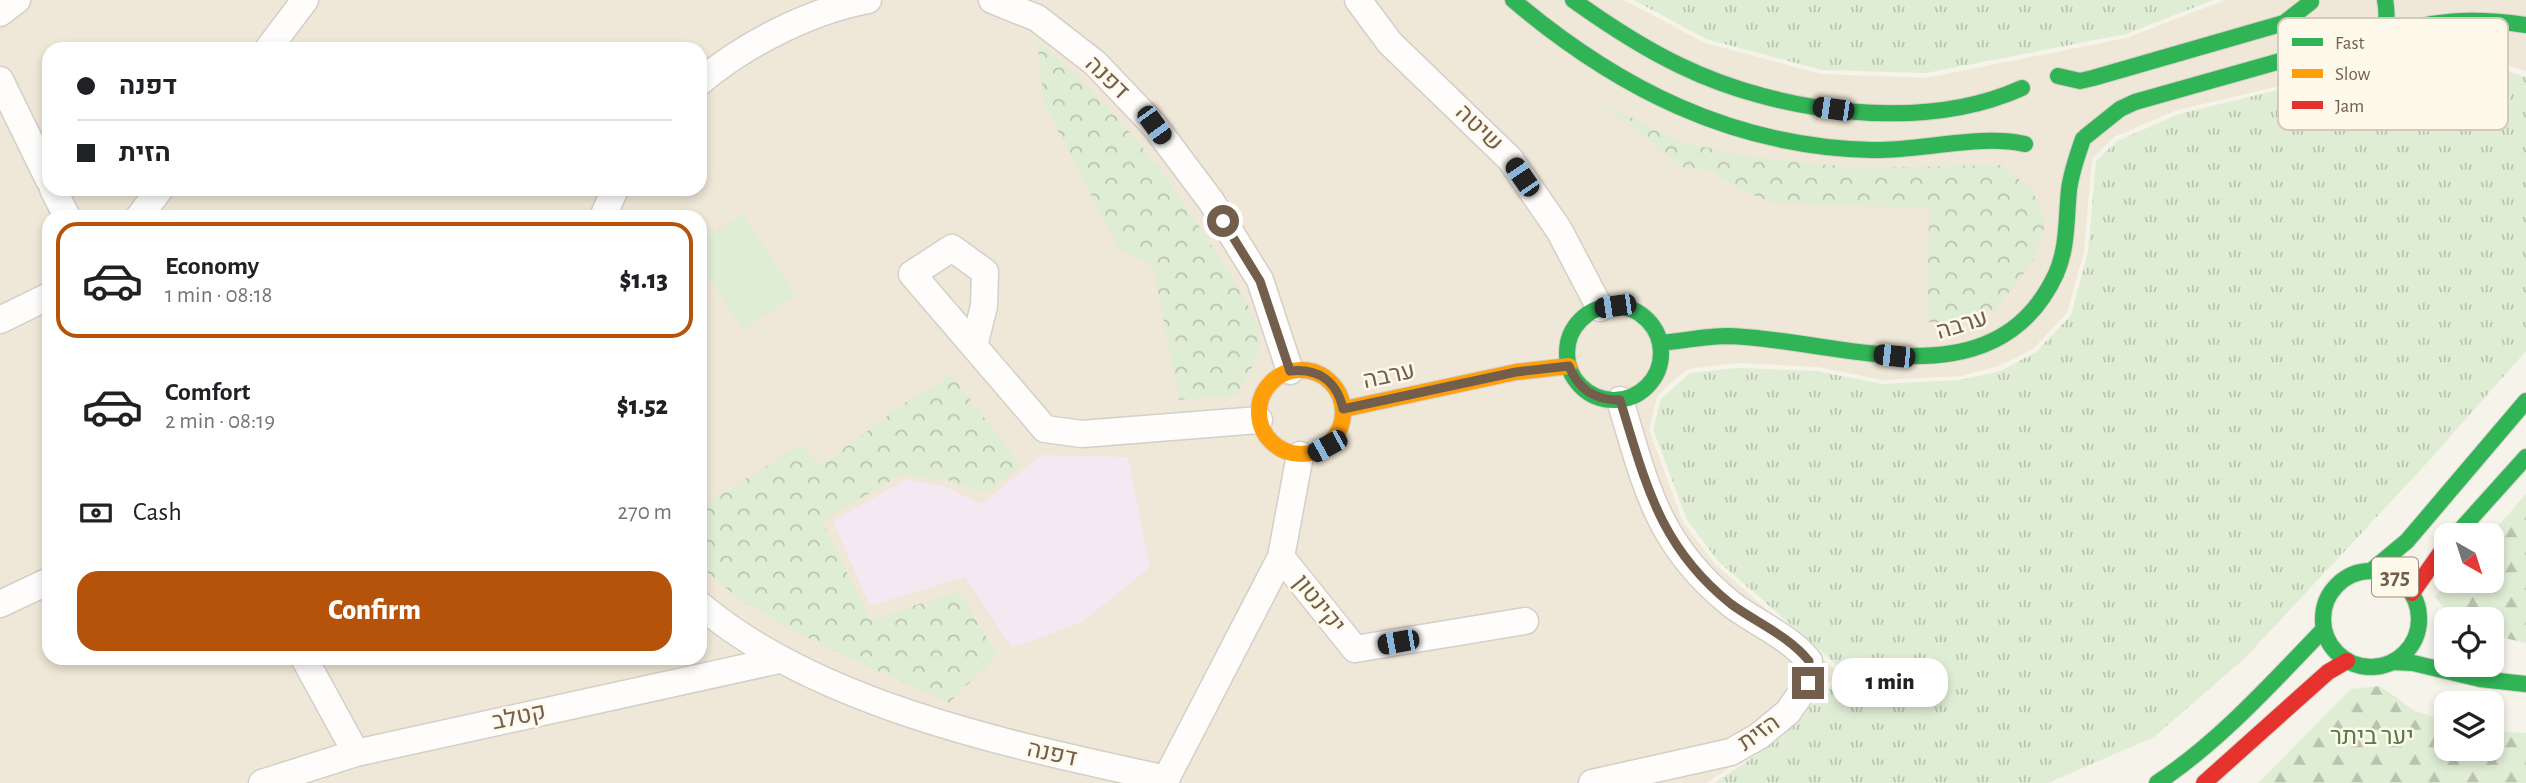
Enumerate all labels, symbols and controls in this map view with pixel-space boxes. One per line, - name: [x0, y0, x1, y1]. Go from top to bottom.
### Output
- legend: [2278, 18, 2508, 130]
- text: Fast: [2335, 34, 2365, 53]
- street label: דפנה: [1081, 52, 1133, 104]
- text: Slow: [2335, 65, 2371, 84]
- text: דפנה: [119, 73, 177, 99]
- car: [1811, 96, 1856, 122]
- text: Jam: [2335, 97, 2364, 116]
- street label: שיטה: [1451, 100, 1507, 156]
- car: [1134, 102, 1175, 148]
- text: הזית: [119, 140, 171, 166]
- car: [1502, 154, 1543, 200]
- route start: [1207, 205, 1239, 237]
- icon: car: [81, 249, 144, 312]
- text: Economy: [165, 253, 259, 279]
- text: $1.13: [620, 267, 668, 293]
- text: 1 min · 08:18: [165, 284, 273, 307]
- car: [1593, 293, 1638, 319]
- street label: ערבה: [1933, 306, 1991, 344]
- car: [1873, 343, 1916, 369]
- street label: ערבה: [1361, 359, 1417, 393]
- icon: car: [81, 375, 144, 438]
- text: Comfort: [165, 379, 250, 405]
- text: $1.52: [617, 393, 668, 419]
- text: 2 min · 08:19: [165, 410, 275, 433]
- car: [1304, 427, 1351, 465]
- icon: cash: [77, 494, 115, 532]
- text: Cash: [133, 499, 182, 525]
- text: 270 m: [618, 501, 672, 524]
- north arrow: [2434, 523, 2504, 593]
- map controls: [2434, 523, 2504, 761]
- road number: 375: [2372, 558, 2418, 596]
- street label: יקינטון: [1289, 570, 1349, 638]
- button: Confirm: [77, 571, 672, 651]
- button: locate: [2434, 607, 2504, 677]
- car: [1376, 628, 1421, 656]
- callout: 1 min: [1832, 658, 1948, 708]
- route end: [1792, 667, 1824, 699]
- text: 1 min: [1866, 671, 1914, 694]
- button: layers: [2434, 691, 2504, 761]
- street label: קטלב: [490, 700, 548, 734]
- street label: הזית: [1734, 710, 1784, 756]
- park label: יער ביתר: [2330, 725, 2414, 749]
- street label: דפנה: [1025, 737, 1079, 771]

